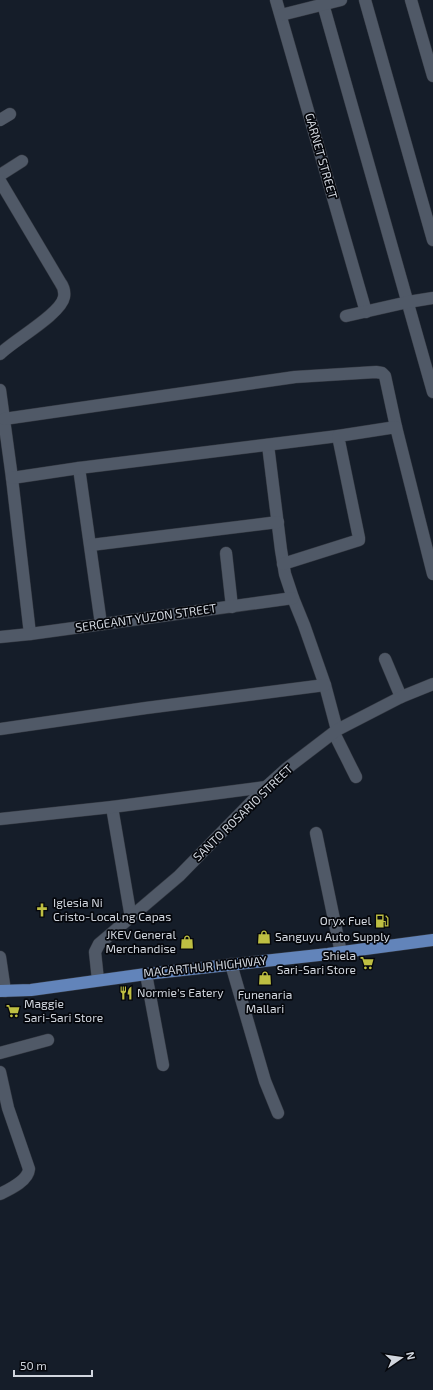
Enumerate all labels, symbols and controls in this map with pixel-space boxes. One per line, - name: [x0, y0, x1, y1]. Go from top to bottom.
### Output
- street label: GARNET STREET: [303, 111, 341, 200]
- street label: SERGEANT YUZON STREET: [74, 600, 217, 634]
- street label: SANTO ROSARIO STREET: [190, 761, 295, 863]
- place label: Iglesia Ni Cristo-Local ng Capas: [53, 895, 171, 923]
- church icon: Iglesia Ni Cristo-Local ng Capas: [34, 902, 50, 918]
- place label: Oryx Fuel: [320, 913, 371, 927]
- fuel station icon: Oryx Fuel: [374, 913, 390, 929]
- place label: JKEV General Merchandise: [106, 927, 176, 955]
- shop icon: Sanguyu Auto Supply: [256, 929, 272, 945]
- place label: Sanguyu Auto Supply: [275, 929, 391, 943]
- shop icon: JKEV General Merchandise: [179, 934, 195, 950]
- place label: Shiela Sari-Sari Store: [277, 948, 356, 976]
- street label: MACARTHUR HIGHWAY: [142, 953, 267, 979]
- supermarket icon: Shiela Sari-Sari Store: [359, 955, 375, 971]
- shop icon: Funenaria Mallari: [257, 970, 273, 986]
- restaurant icon: Normie's Eatery: [118, 985, 134, 1001]
- place label: Normie's Eatery: [137, 985, 224, 999]
- place label: Funenaria Mallari: [238, 987, 292, 1015]
- place label: Maggie Sari-Sari Store: [24, 996, 103, 1024]
- supermarket icon: Maggie Sari-Sari Store: [5, 1003, 21, 1019]
- north arrow: [381, 1338, 421, 1378]
- text: N: [404, 1350, 418, 1361]
- scale bar: [14, 1352, 92, 1378]
- text: 50 m: [20, 1358, 47, 1372]

